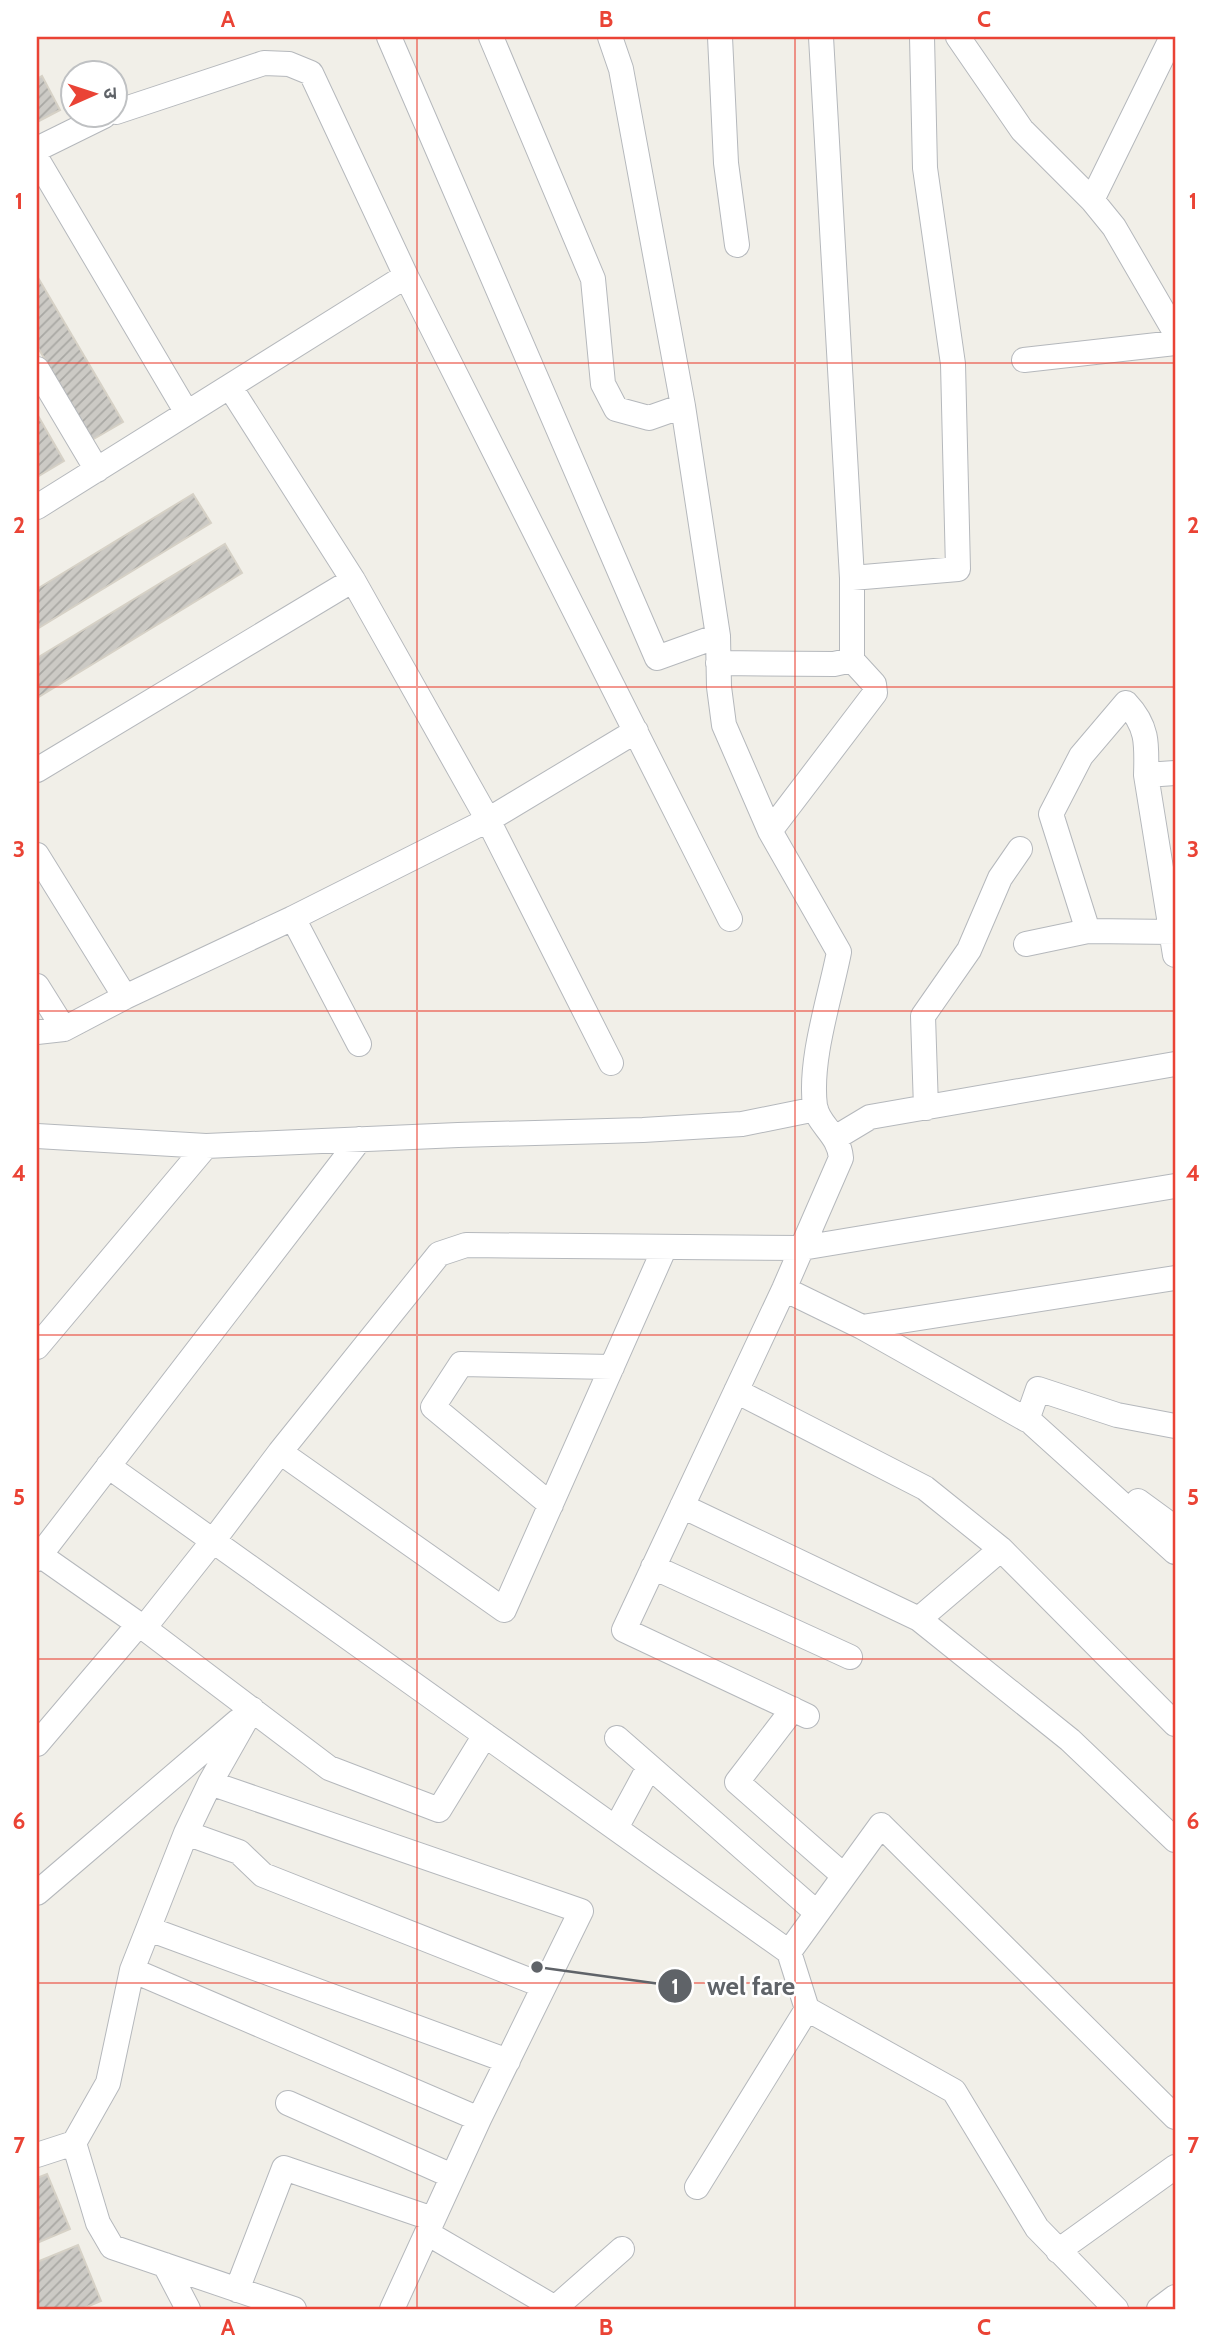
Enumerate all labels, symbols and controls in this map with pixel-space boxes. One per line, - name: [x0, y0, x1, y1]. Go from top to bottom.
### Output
- text: A: [221, 5, 236, 33]
- text: B: [599, 5, 613, 33]
- text: C: [977, 5, 991, 33]
- north arrow: [60, 60, 130, 130]
- text: उ: [99, 87, 122, 100]
- text: 1: [15, 187, 23, 215]
- text: 1: [1189, 187, 1197, 215]
- text: 2: [13, 511, 25, 539]
- text: 2: [1187, 511, 1199, 539]
- text: 3: [13, 835, 25, 863]
- text: 3: [1187, 835, 1199, 863]
- text: 4: [12, 1159, 26, 1187]
- text: 4: [1186, 1159, 1200, 1187]
- text: 5: [13, 1483, 25, 1511]
- text: 5: [1187, 1483, 1199, 1511]
- text: 6: [13, 1807, 25, 1835]
- text: 6: [1187, 1807, 1199, 1835]
- callout: wel fare: [658, 1963, 809, 2010]
- text: wel fare: [707, 1970, 795, 2002]
- text: 1: [671, 1974, 679, 1999]
- text: 7: [13, 2131, 25, 2159]
- text: 7: [1187, 2131, 1199, 2159]
- text: A: [221, 2313, 236, 2341]
- text: B: [599, 2313, 613, 2341]
- text: C: [977, 2313, 991, 2341]

